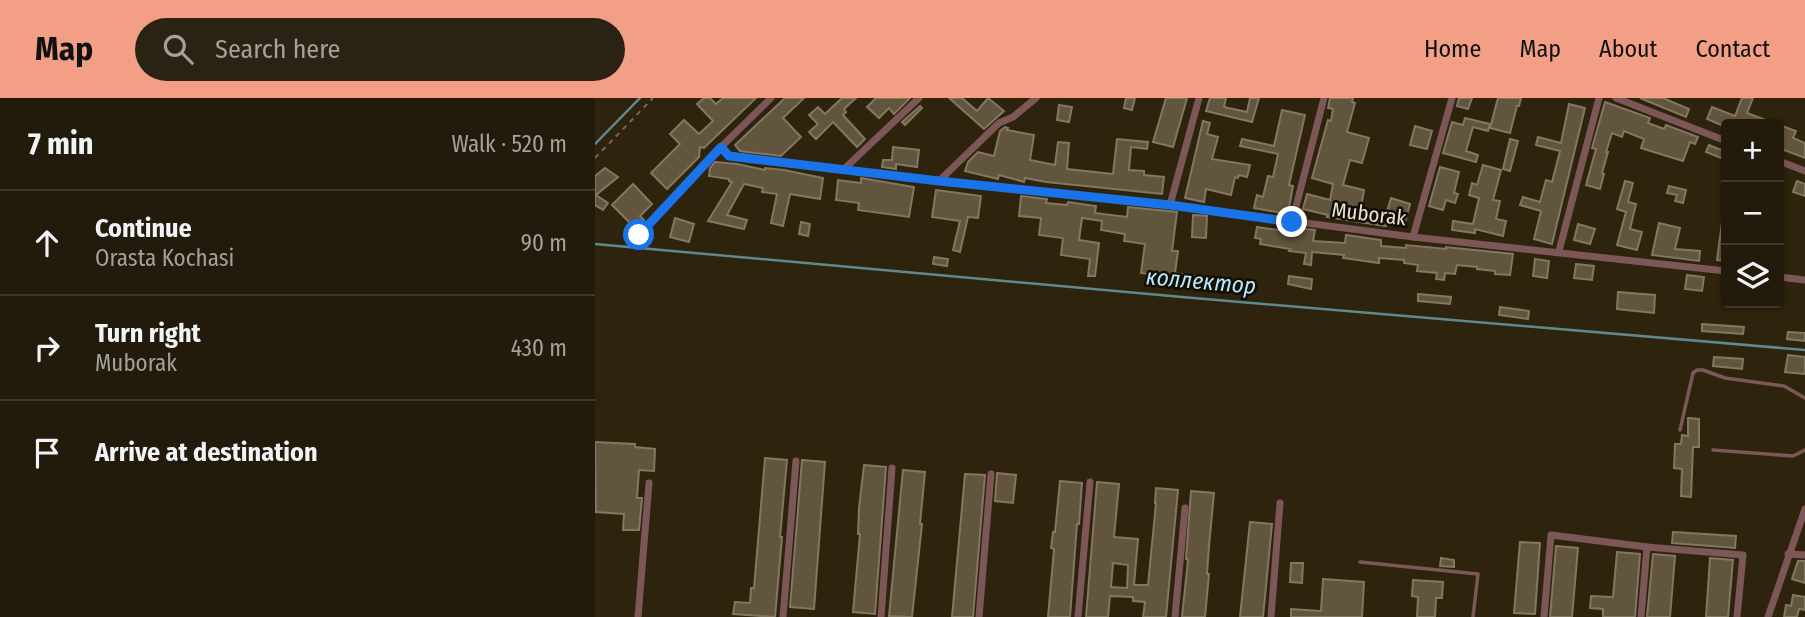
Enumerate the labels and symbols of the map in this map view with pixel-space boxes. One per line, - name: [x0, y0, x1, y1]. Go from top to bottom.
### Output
- street label: Muborak: [1330, 197, 1408, 231]
- route end: [1276, 206, 1307, 237]
- route start: [623, 219, 654, 250]
- water label: коллектор: [1145, 262, 1257, 300]

